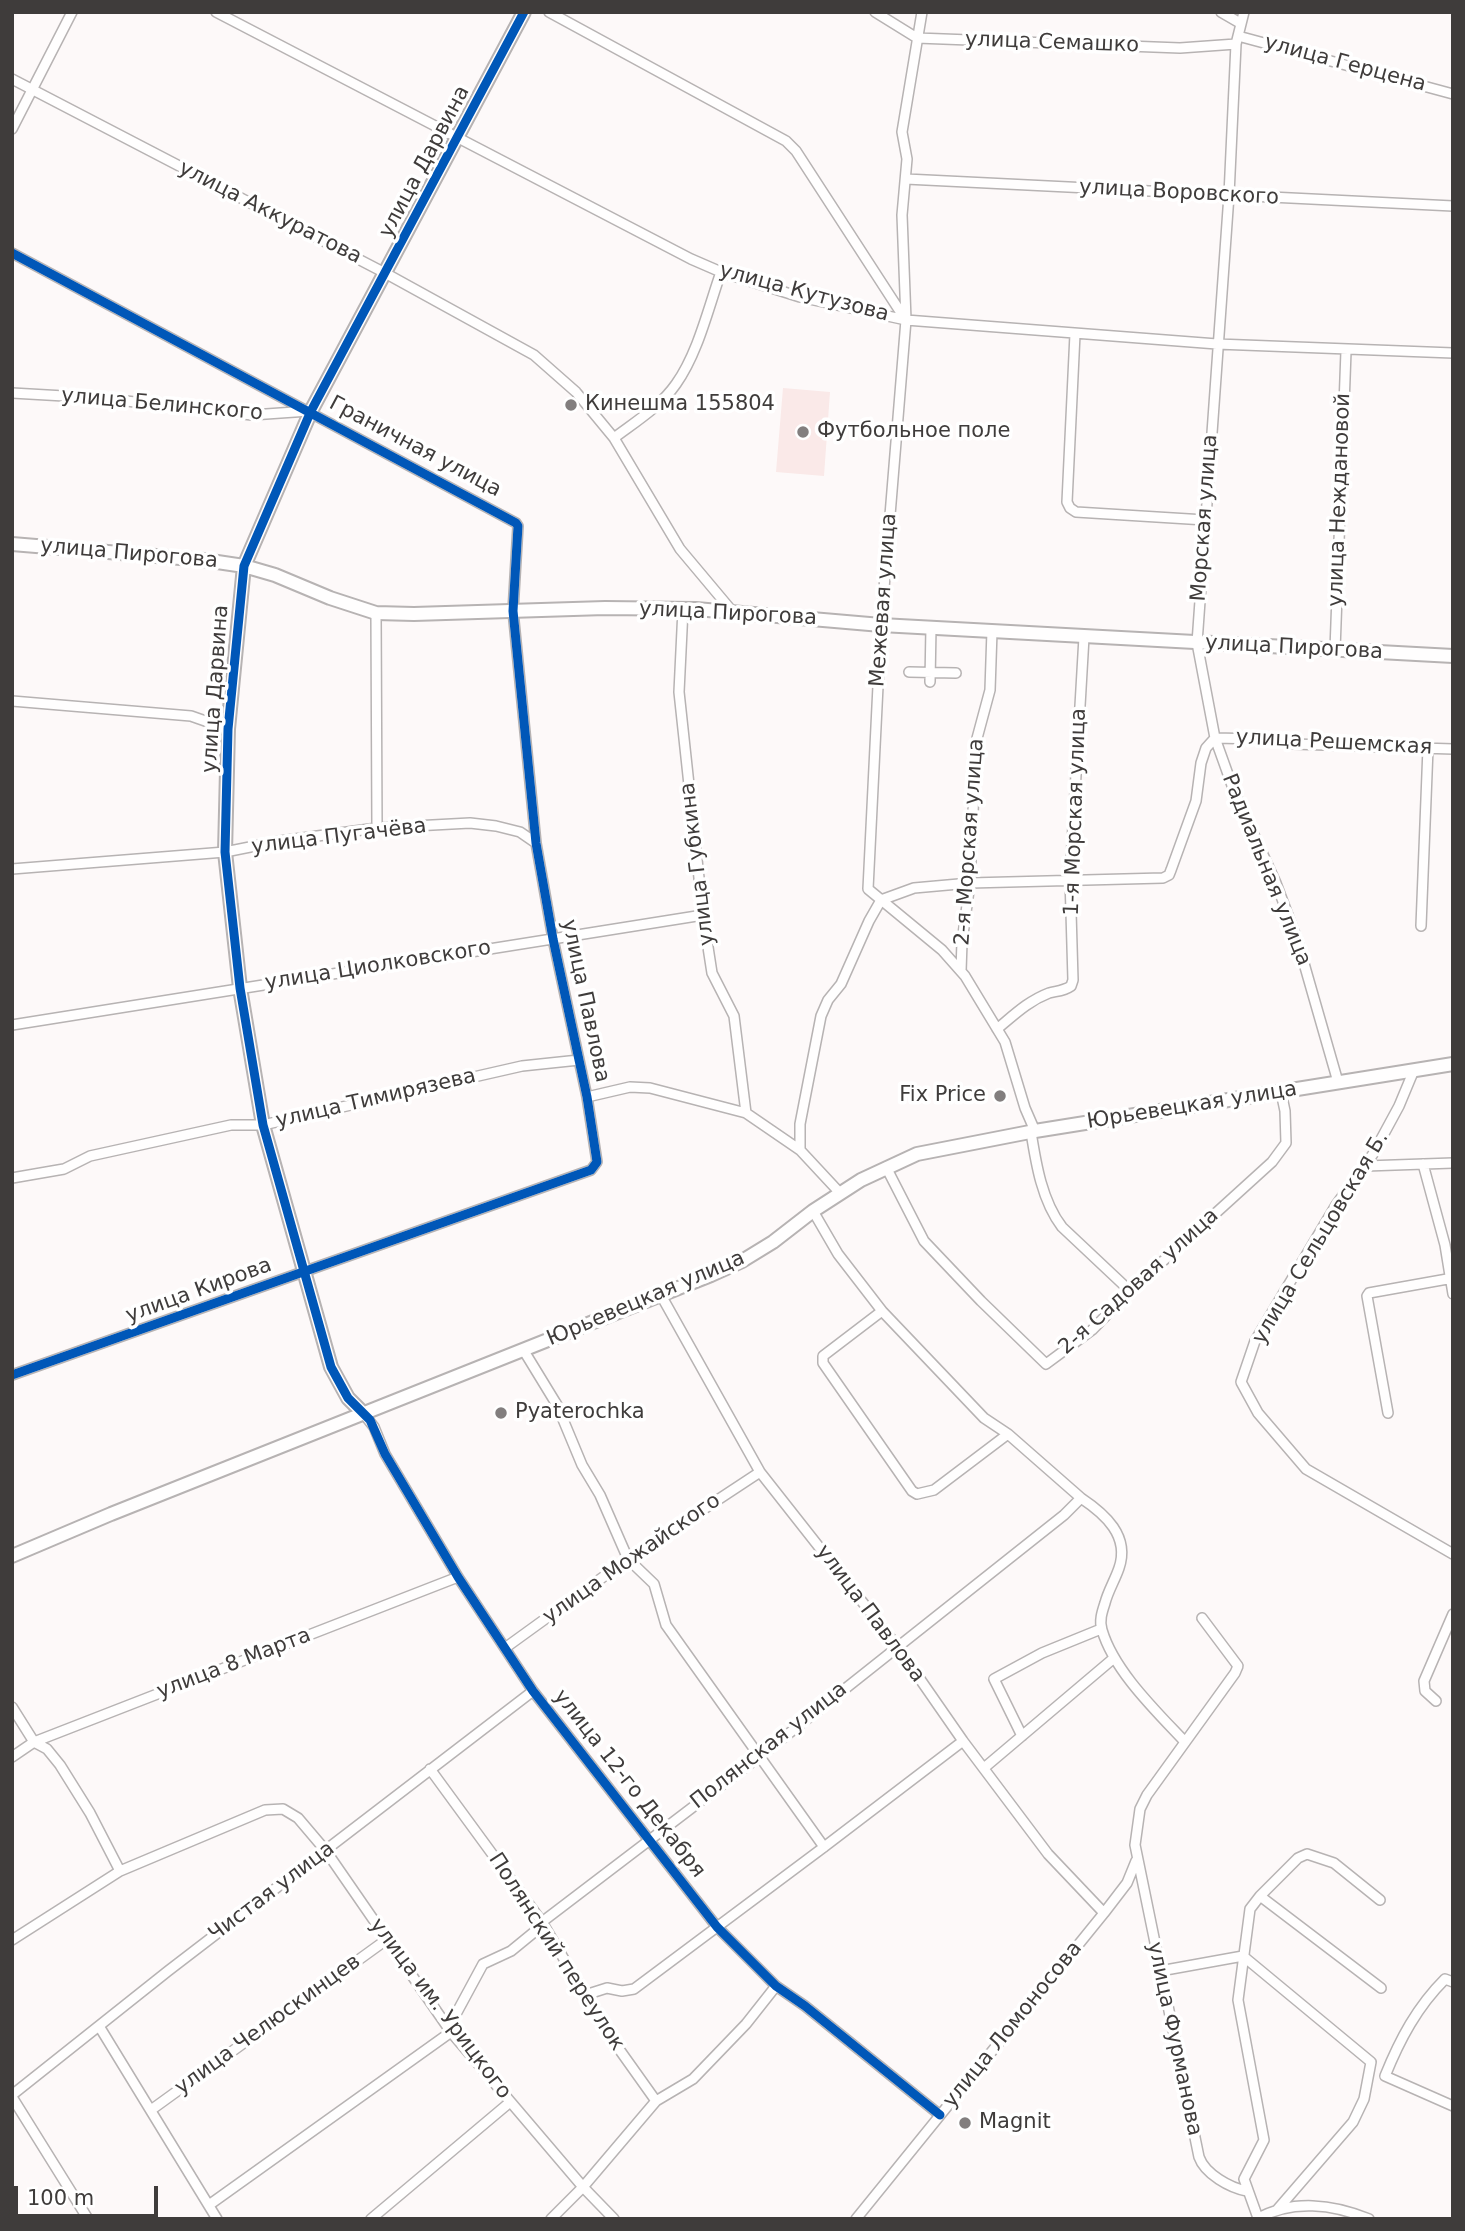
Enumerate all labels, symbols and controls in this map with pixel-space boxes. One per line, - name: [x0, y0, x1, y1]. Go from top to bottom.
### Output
- street label: улица Семашко: [964, 27, 1140, 59]
- street label: улица Герцена: [1261, 30, 1429, 98]
- street label: улица Дарвина: [374, 82, 476, 242]
- street label: улица Аккуратова: [174, 156, 366, 270]
- street label: улица Воровского: [1078, 175, 1280, 211]
- street label: улица Кутузова: [716, 258, 892, 328]
- street label: улица Белинского: [60, 384, 264, 426]
- street label: Граничная улица: [325, 391, 505, 503]
- place label: Кинешма 155804: [585, 392, 775, 418]
- street label: улица Неждановой: [1324, 393, 1356, 607]
- marker: Кинешма 155804: [563, 397, 579, 413]
- place label: Футбольное поле: [817, 419, 1010, 445]
- marker: Футбольное поле: [795, 424, 811, 440]
- street label: Морская улица: [1187, 434, 1223, 602]
- street label: Межевая улица: [865, 512, 903, 688]
- street label: улица Пирогова: [39, 534, 219, 574]
- street label: улица Пирогова: [638, 597, 818, 631]
- street label: улица Дарвина: [198, 604, 234, 774]
- street label: улица Пирогова: [1204, 631, 1384, 665]
- street label: 1-я Морская улица: [1060, 708, 1092, 916]
- street label: улица Решемская: [1235, 725, 1433, 761]
- street label: 2-я Морская улица: [950, 738, 990, 946]
- street label: Радиальная улица: [1216, 770, 1316, 970]
- street label: улица Губкина: [675, 781, 721, 947]
- street label: улица Пугачёва: [250, 814, 428, 860]
- street label: улица Павлова: [555, 917, 615, 1085]
- street label: улица Циолковского: [263, 936, 493, 996]
- street label: улица Тимирязева: [273, 1064, 479, 1134]
- street label: Юрьевецкая улица: [1085, 1077, 1299, 1135]
- place label: Fix Price: [899, 1083, 986, 1109]
- marker: Fix Price: [992, 1088, 1008, 1104]
- street label: улица Сельцовская Б.: [1247, 1127, 1395, 1349]
- street label: 2-я Садовая улица: [1054, 1204, 1224, 1360]
- street label: Юрьевецкая улица: [543, 1246, 749, 1352]
- street label: улица Кирова: [123, 1253, 275, 1329]
- place label: Pyaterochka: [515, 1400, 645, 1426]
- marker: Pyaterochka: [493, 1405, 509, 1421]
- street label: улица Можайского: [538, 1488, 726, 1630]
- street label: улица Павлова: [810, 1540, 930, 1688]
- street label: улица 8 Марта: [153, 1623, 315, 1705]
- street label: Полянская улица: [686, 1677, 852, 1815]
- street label: улица 12-го Декабря: [548, 1685, 710, 1883]
- street label: Чистая улица: [204, 1837, 340, 1947]
- street label: Полянский переулок: [483, 1848, 629, 2056]
- street label: улица им. Урицкого: [364, 1914, 516, 2104]
- street label: улица Ломоносова: [938, 1937, 1088, 2113]
- street label: улица Фурманова: [1141, 1940, 1207, 2138]
- street label: улица Челюскинцев: [170, 1949, 366, 2101]
- place label: Magnit: [979, 2110, 1051, 2136]
- marker: Magnit: [957, 2115, 973, 2131]
- scale bar: [18, 2172, 161, 2216]
- text: 100 m: [27, 2186, 94, 2210]

